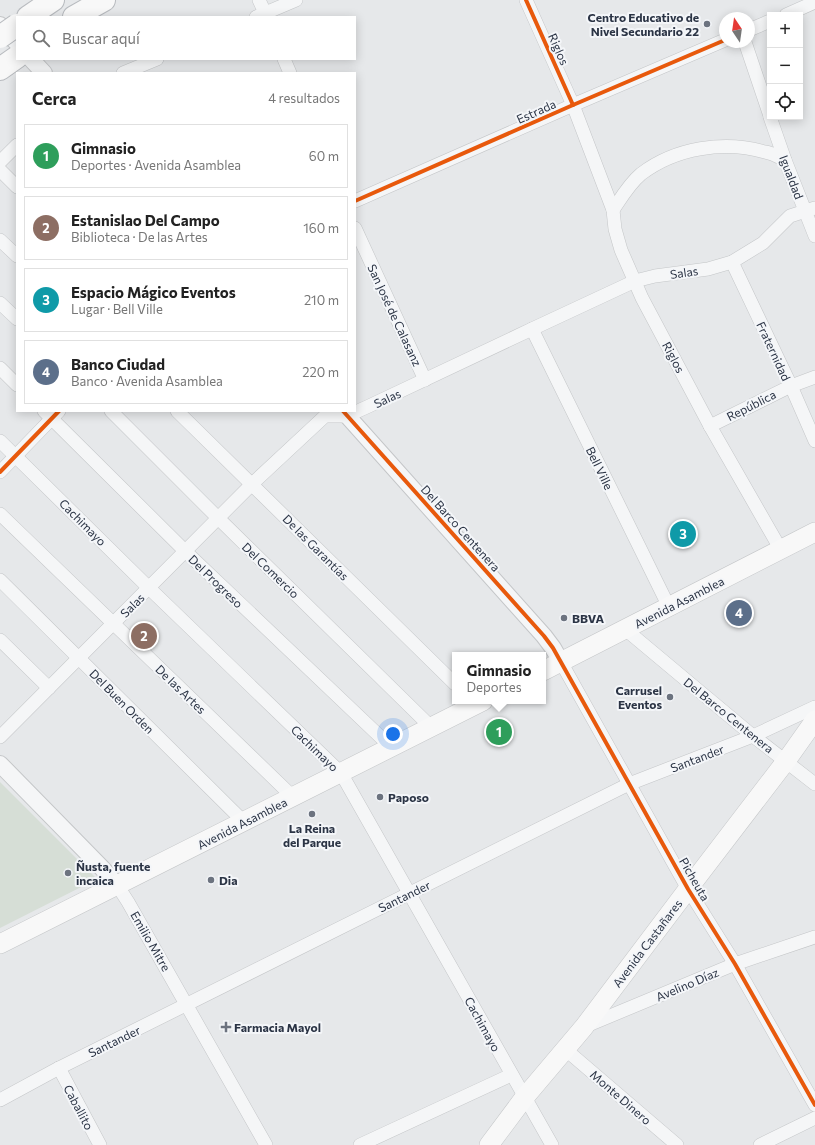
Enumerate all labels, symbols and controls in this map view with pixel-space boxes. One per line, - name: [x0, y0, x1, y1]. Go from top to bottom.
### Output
- place label: Centro Educativo de Nivel Secundario 22: [588, 10, 699, 38]
- north arrow: [719, 12, 755, 48]
- map controls: [767, 12, 803, 120]
- button: +: [767, 12, 803, 48]
- search box: [16, 16, 356, 60]
- marker: Centro Educativo de Nivel Secundario 22: [702, 19, 712, 29]
- icon: search: [30, 27, 52, 49]
- text: Buscar aquí: [62, 29, 140, 47]
- street label: Riglos: [546, 31, 572, 67]
- button: −: [767, 48, 803, 84]
- button: locate: [767, 84, 803, 120]
- text: Cerca: [32, 88, 77, 109]
- text: 4 resultados: [268, 90, 340, 106]
- street label: Estrada: [514, 96, 558, 126]
- text: Gimnasio: [71, 139, 136, 157]
- text: 1: [43, 148, 49, 164]
- text: 60 m: [309, 148, 339, 164]
- street label: Igualdad: [777, 153, 807, 201]
- text: Deportes · Avenida Asamblea: [71, 157, 241, 173]
- text: Estanislao Del Campo: [71, 211, 220, 229]
- text: 2: [42, 220, 50, 236]
- text: 160 m: [303, 220, 339, 236]
- text: Biblioteca · De las Artes: [71, 229, 208, 245]
- street label: San José de Calasanz: [364, 262, 425, 369]
- street label: Salas: [669, 263, 699, 281]
- text: Espacio Mágico Eventos: [71, 283, 236, 301]
- text: 3: [42, 292, 50, 308]
- text: 210 m: [304, 292, 339, 308]
- text: Lugar · Bell Ville: [71, 301, 163, 317]
- street label: Fraternidad: [754, 319, 794, 383]
- street label: Riglos: [660, 339, 688, 375]
- text: Banco Ciudad: [71, 355, 165, 373]
- text: 4: [42, 364, 50, 380]
- text: 220 m: [302, 364, 339, 380]
- text: Banco · Avenida Asamblea: [71, 373, 223, 389]
- street label: Salas: [371, 386, 403, 410]
- street label: República: [724, 387, 778, 423]
- street label: Bell Ville: [584, 444, 616, 492]
- street label: Del Barco Centenera: [419, 482, 503, 574]
- street label: Cachimayo: [57, 496, 109, 548]
- street label: De las Garantías: [280, 511, 352, 583]
- pin: 3: [670, 519, 696, 549]
- street label: Del Comercio: [240, 539, 302, 601]
- street label: Del Progreso: [186, 552, 246, 610]
- street label: Avenida Asamblea: [632, 573, 726, 631]
- street label: Salas: [117, 590, 147, 620]
- pin: 4: [726, 598, 752, 628]
- place label: BBVA: [572, 611, 604, 625]
- marker: BBVA: [559, 613, 569, 623]
- pin: 2: [131, 621, 157, 651]
- popup: [452, 652, 546, 704]
- text: Gimnasio: [467, 661, 531, 679]
- street label: De las Artes: [153, 662, 209, 716]
- street label: Del Buen Orden: [87, 666, 157, 736]
- street label: Del Barco Centenera: [681, 675, 777, 755]
- text: Deportes: [467, 679, 522, 695]
- place label: Carrusel Eventos: [616, 683, 662, 711]
- marker: Carrusel Eventos: [665, 692, 675, 702]
- pin: 1: [486, 717, 512, 747]
- street label: Cachimayo: [288, 722, 342, 774]
- your location: [383, 724, 403, 744]
- street label: Santander: [668, 741, 726, 775]
- place label: Paposo: [388, 790, 429, 804]
- marker: Paposo: [375, 792, 385, 802]
- street label: Avenida Asamblea: [195, 794, 289, 852]
- marker: La Reina del Parque: [307, 809, 317, 819]
- place label: La Reina del Parque: [283, 821, 341, 849]
- street label: Picheuta: [677, 855, 713, 903]
- place label: Ñusta, fuente incaica: [76, 859, 150, 887]
- marker: Ñusta, fuente incaica: [63, 868, 73, 878]
- place label: Dia: [219, 873, 237, 887]
- marker: Dia: [206, 875, 216, 885]
- street label: Santander: [376, 877, 433, 915]
- street label: Avenida Castañares: [609, 896, 685, 990]
- street label: Emilio Mitre: [128, 909, 174, 973]
- street label: Avelino Díaz: [654, 965, 720, 1003]
- street label: Cachimayo: [462, 994, 504, 1054]
- place label: Farmacia Mayol: [234, 1020, 321, 1034]
- street label: Santander: [86, 1022, 143, 1060]
- marker: Farmacia Mayol: [221, 1022, 231, 1032]
- street label: Monte Dinero: [588, 1067, 654, 1127]
- street label: Caballito: [61, 1082, 97, 1132]

